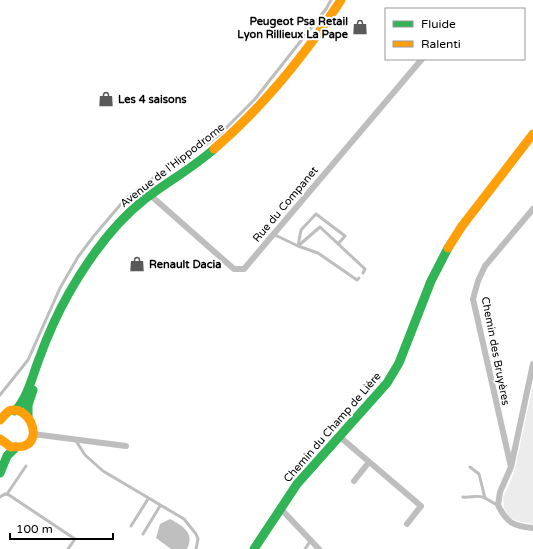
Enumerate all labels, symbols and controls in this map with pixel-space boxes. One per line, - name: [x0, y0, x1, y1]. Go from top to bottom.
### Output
- legend: [385, 8, 525, 60]
- place label: Peugeot Psa Retail Lyon Rillieux La Pape: [237, 15, 349, 42]
- text: Fluide: [421, 17, 456, 31]
- shop icon: Peugeot Psa Retail Lyon Rillieux La Pape: [351, 18, 369, 36]
- text: Ralenti: [421, 37, 461, 51]
- shop icon: Les 4 saisons: [97, 90, 115, 108]
- place label: Les 4 saisons: [118, 93, 187, 106]
- street label: Avenue de l'Hippodrome: [117, 121, 227, 210]
- street label: Rue du Companet: [250, 164, 321, 245]
- shop icon: Renault Dacia: [128, 255, 146, 273]
- place label: Renault Dacia: [149, 258, 222, 271]
- street label: Chemin des Bruyères: [479, 296, 512, 406]
- street label: Chemin du Champ de Lière: [281, 370, 384, 485]
- scale bar: [10, 515, 113, 541]
- text: 100 m: [16, 522, 53, 536]

